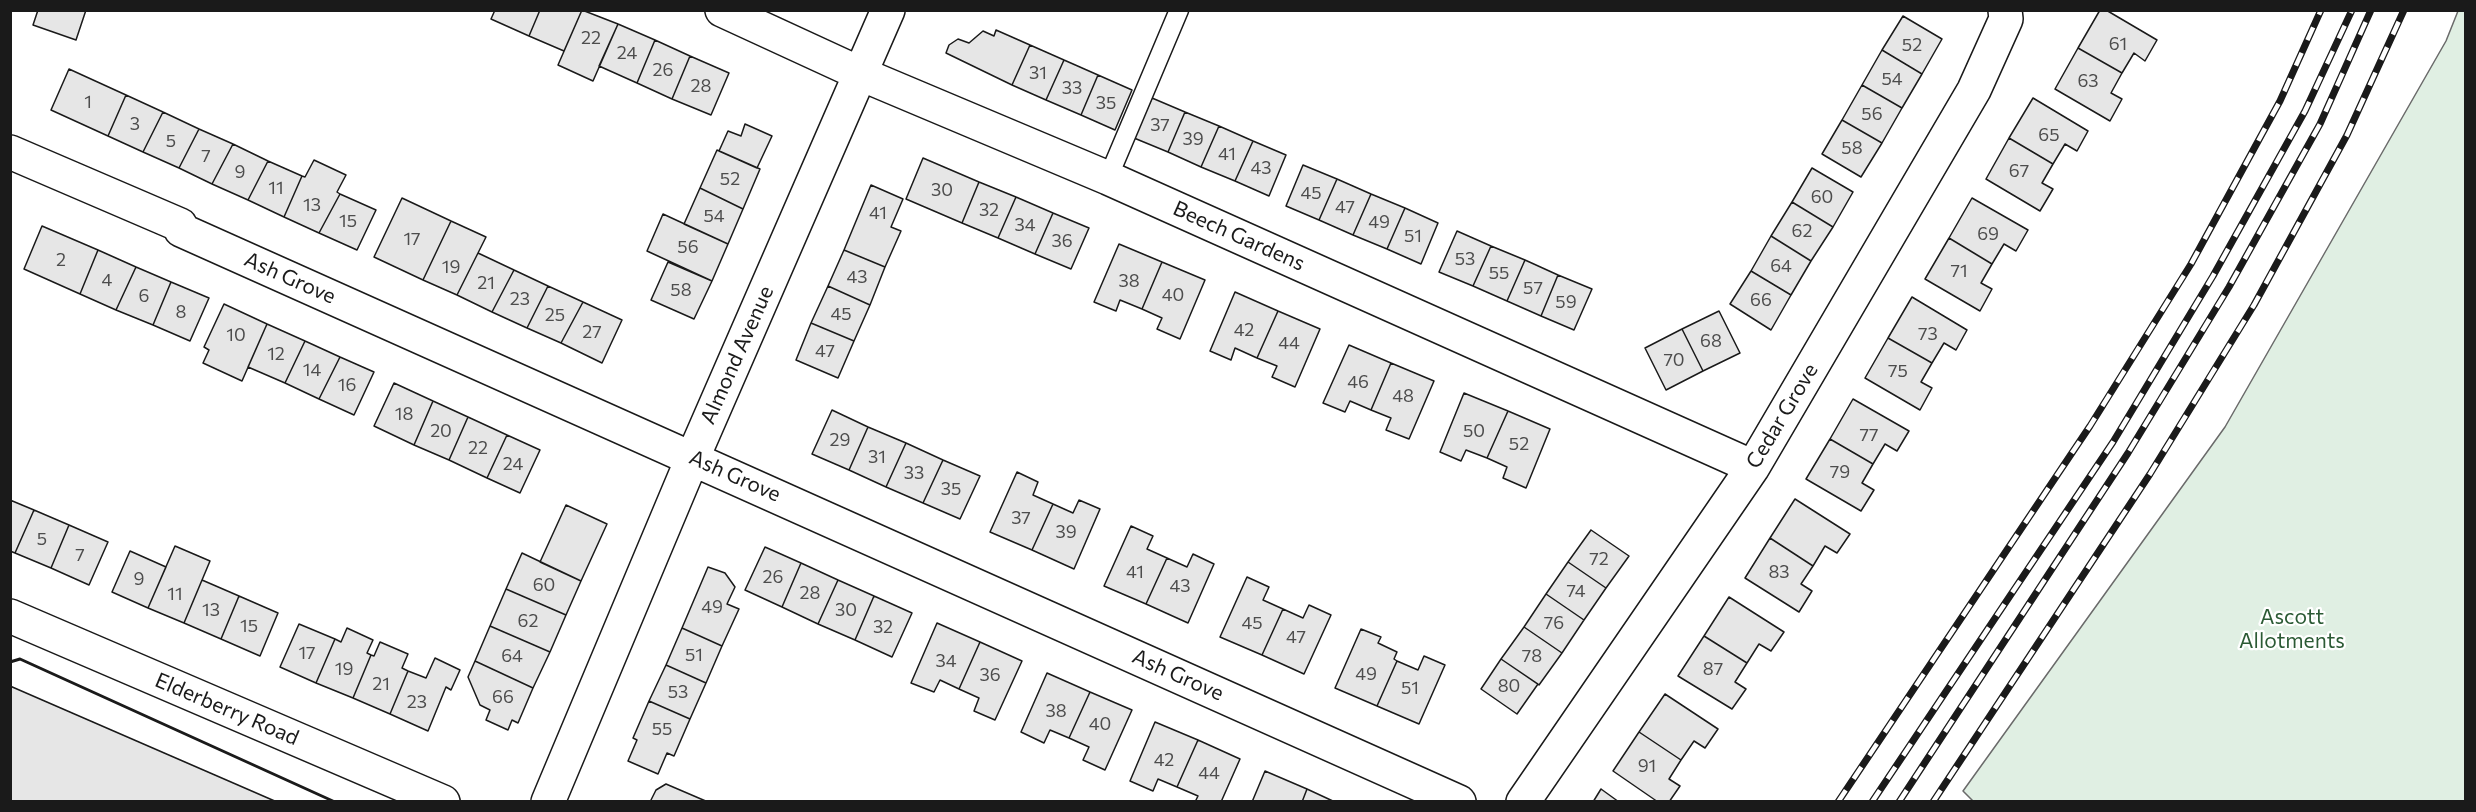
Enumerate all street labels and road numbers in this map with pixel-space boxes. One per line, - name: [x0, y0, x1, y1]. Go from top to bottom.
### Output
- street label: Beech Gardens: [1169, 196, 1309, 276]
- street label: Ash Grove: [240, 247, 340, 309]
- street label: Almond Avenue: [695, 282, 779, 428]
- street label: Cedar Grove: [1741, 359, 1823, 473]
- street label: Ash Grove: [685, 445, 785, 507]
- street label: Ash Grove: [1128, 644, 1228, 706]
- street label: Elderberry Road: [151, 667, 303, 751]

